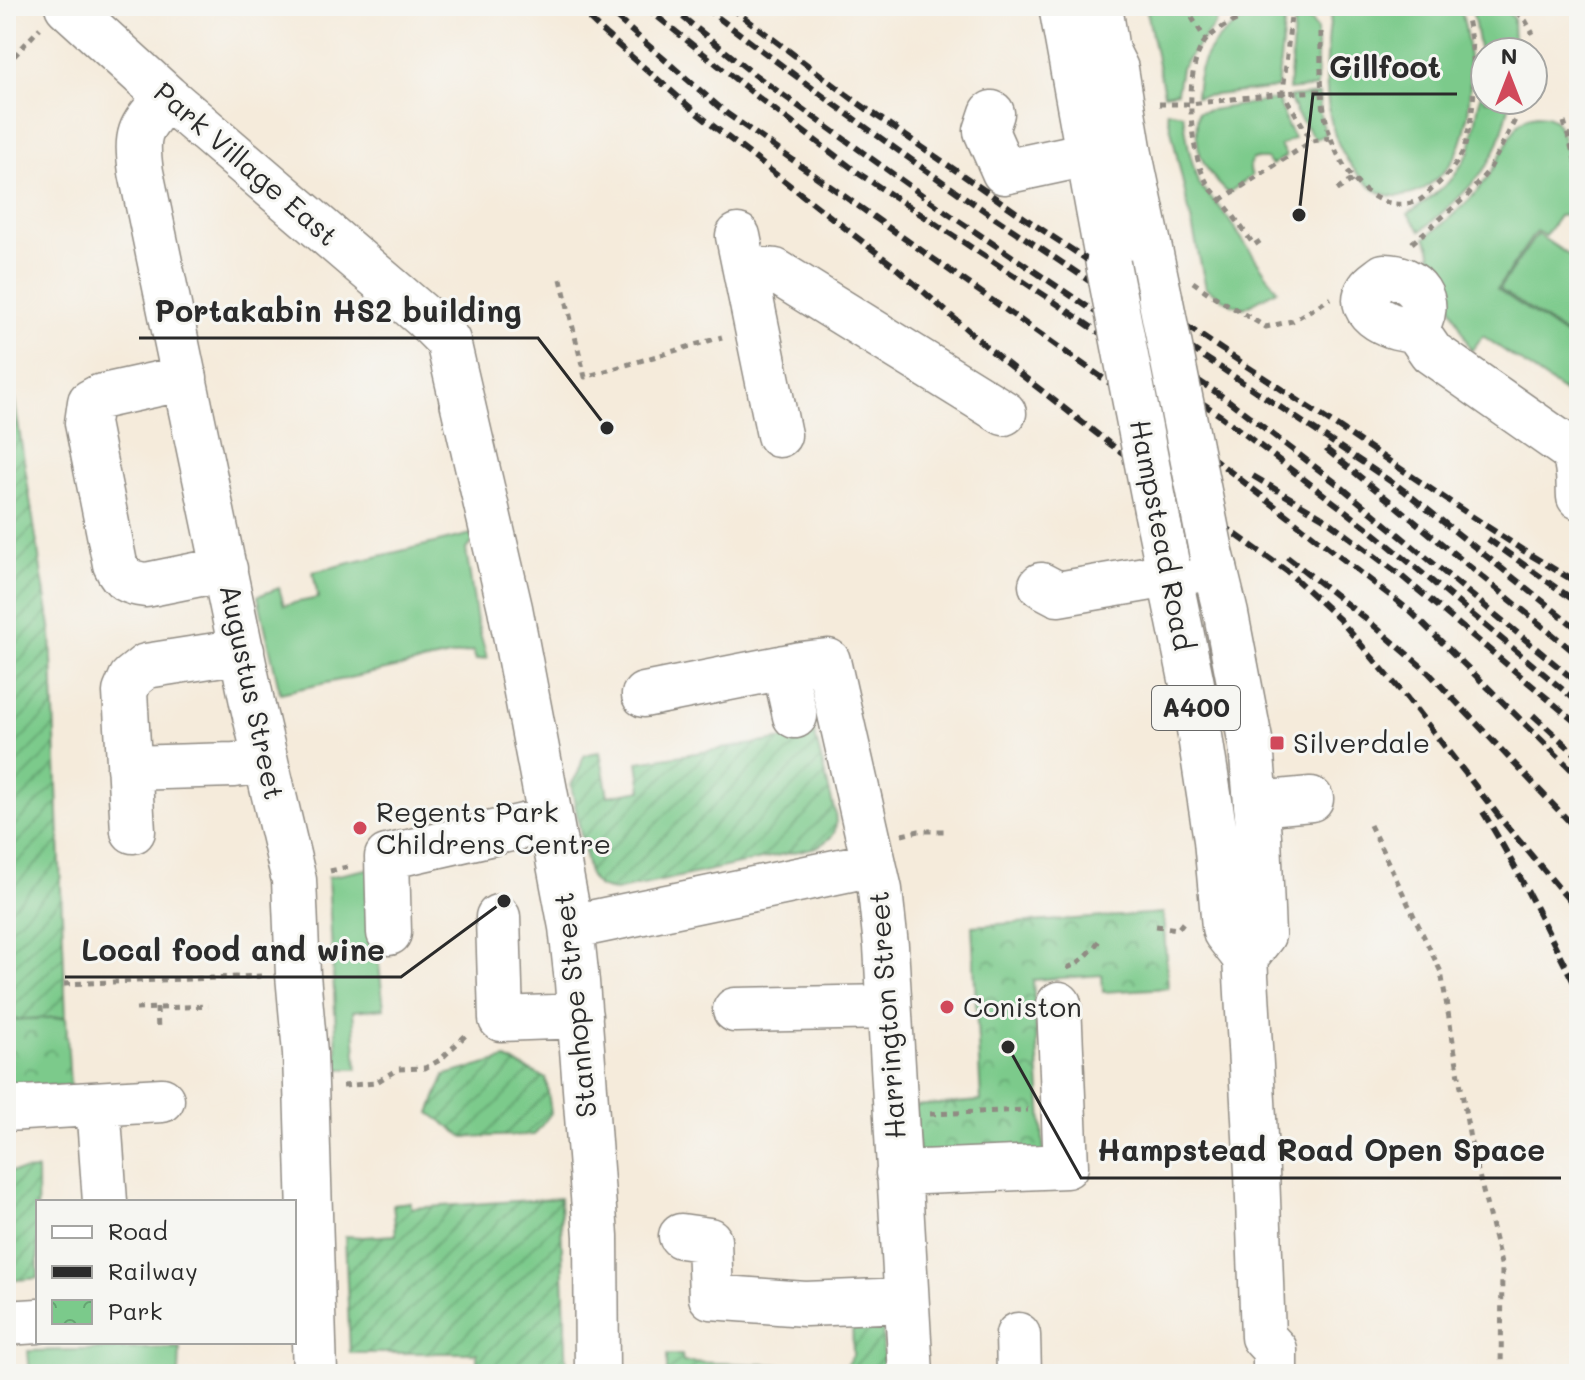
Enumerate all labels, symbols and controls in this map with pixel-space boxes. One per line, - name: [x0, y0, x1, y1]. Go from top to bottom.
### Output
- north arrow: [1469, 36, 1549, 116]
- callout: Gillfoot: [1313, 40, 1457, 94]
- text: N: [1501, 41, 1517, 70]
- text: Gillfoot: [1329, 46, 1441, 86]
- street label: Park Village East: [147, 73, 346, 253]
- callout: Portakabin HS2 building: [139, 284, 538, 338]
- text: Portakabin HS2 building: [154, 290, 522, 330]
- street label: Hampstead Road: [1123, 416, 1203, 653]
- street label: Augustus Street: [213, 581, 293, 803]
- road number: A400: [1152, 686, 1240, 730]
- place label: Silverdale: [1293, 724, 1430, 760]
- marker: Silverdale: [1268, 734, 1286, 752]
- place label: Regents Park Childrens Centre: [376, 793, 611, 861]
- marker: Regents Park Childrens Centre: [351, 819, 369, 837]
- street label: Harrington Street: [859, 890, 913, 1140]
- street label: Stanhope Street: [544, 891, 604, 1119]
- callout: Local food and wine: [65, 923, 401, 977]
- text: Local food and wine: [81, 929, 385, 969]
- place label: Coniston: [963, 988, 1082, 1024]
- marker: Coniston: [938, 998, 956, 1016]
- callout: Hampstead Road Open Space: [1081, 1124, 1561, 1178]
- text: Hampstead Road Open Space: [1097, 1129, 1545, 1169]
- legend: [36, 1200, 296, 1344]
- text: Road: [108, 1215, 168, 1246]
- text: Railway: [108, 1255, 198, 1286]
- text: Park: [108, 1295, 162, 1326]

